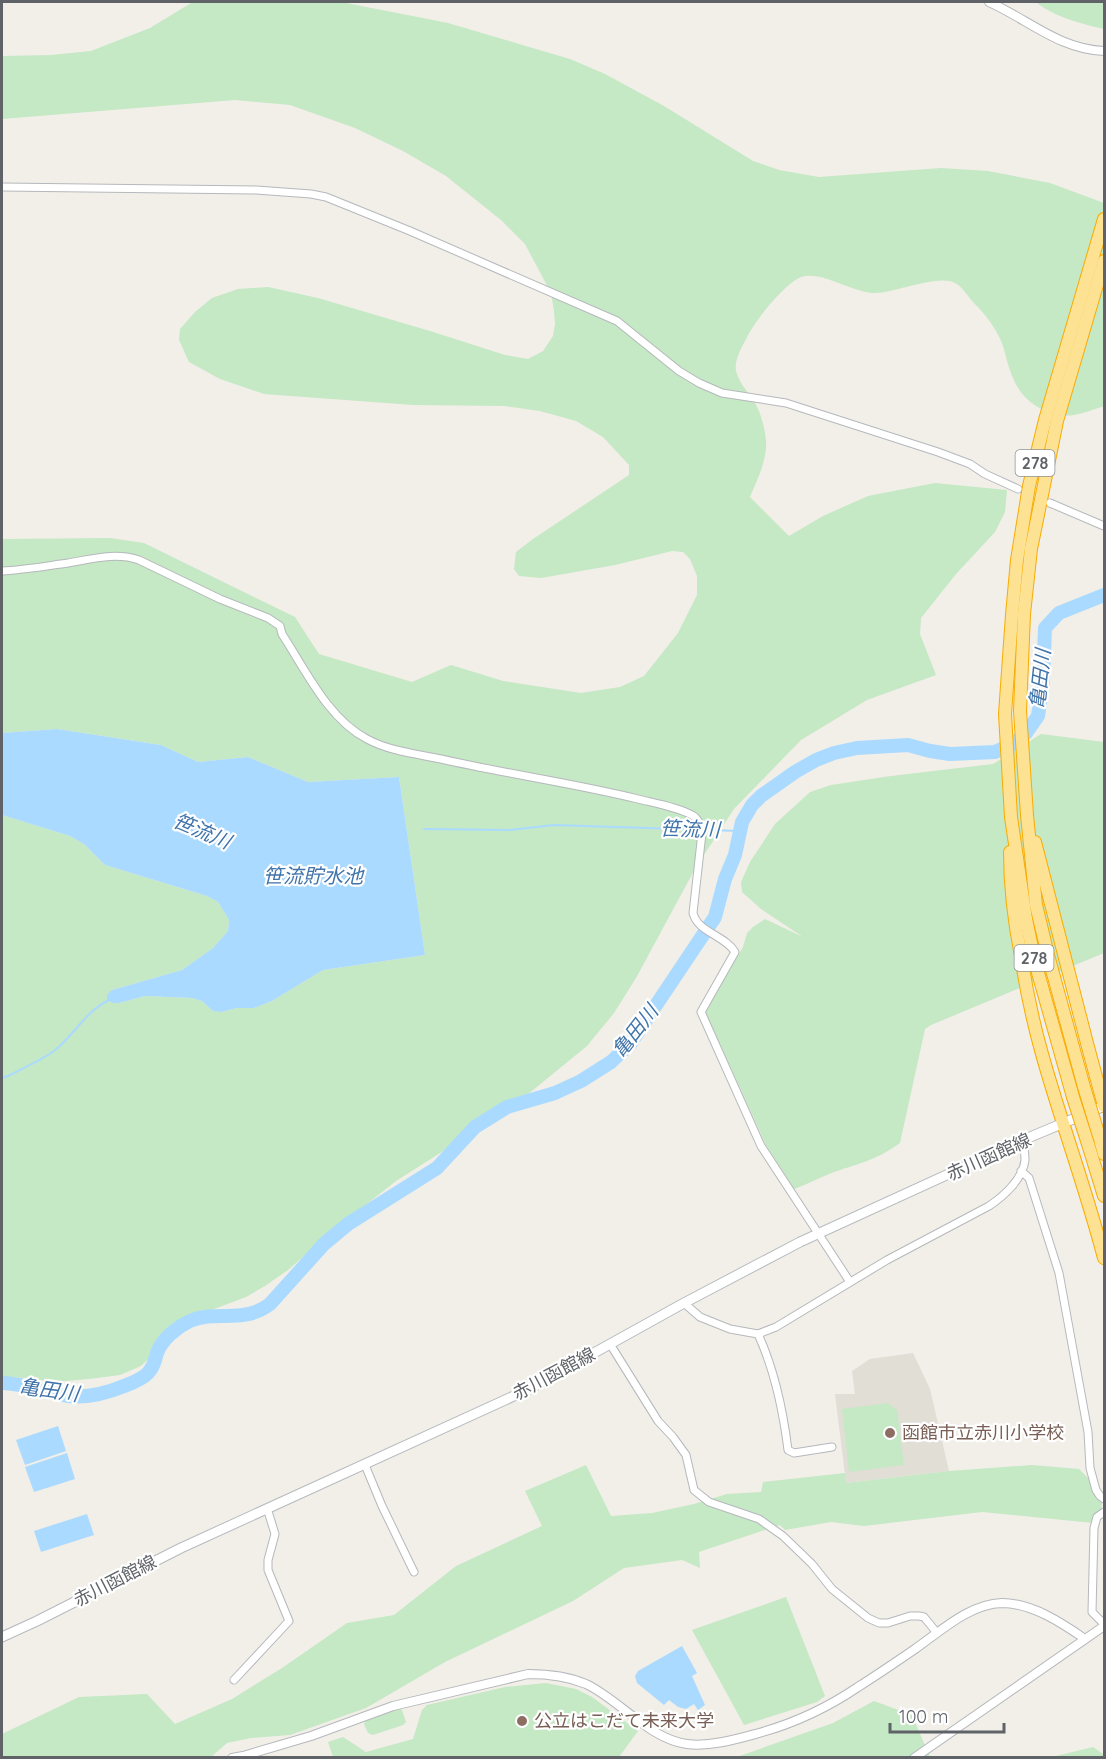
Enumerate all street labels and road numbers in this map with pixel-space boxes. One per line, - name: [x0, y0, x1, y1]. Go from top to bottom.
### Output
- road number: 278: [1016, 450, 1054, 476]
- road number: 278: [1014, 945, 1054, 971]
- street label: 赤川函館線: [943, 1128, 1035, 1185]
- street label: 赤川函館線: [509, 1342, 599, 1405]
- street label: 赤川函館線: [69, 1550, 160, 1611]

